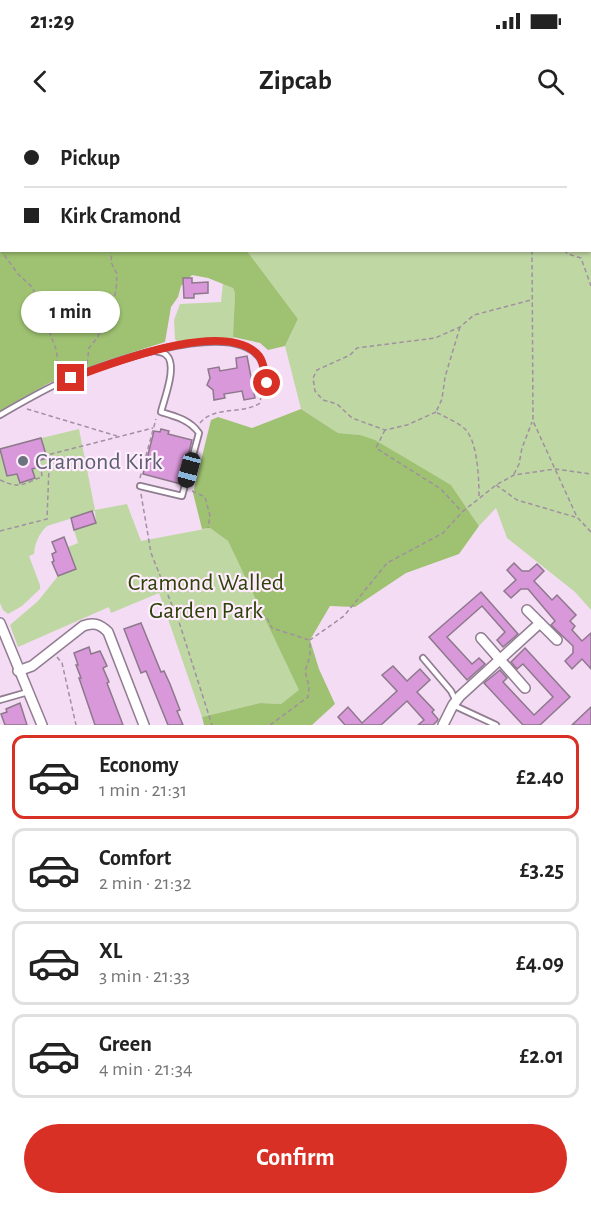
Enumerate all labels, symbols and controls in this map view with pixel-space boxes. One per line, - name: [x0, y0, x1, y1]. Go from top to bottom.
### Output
- text: 21:29: [30, 10, 74, 32]
- icon: back: [24, 65, 57, 98]
- icon: search: [534, 65, 567, 98]
- text: Zipcab: [259, 67, 332, 94]
- text: Pickup: [60, 147, 120, 169]
- text: Kirk Cramond: [60, 205, 181, 227]
- callout: 1 min: [22, 291, 121, 333]
- text: 1 min: [49, 302, 92, 322]
- route end: [57, 364, 84, 391]
- route start: [253, 369, 280, 396]
- place label: Cramond Kirk: [35, 450, 163, 474]
- car: [176, 450, 202, 490]
- marker: Cramond Kirk: [16, 454, 30, 468]
- park label: Cramond Walled Garden Park: [128, 571, 284, 623]
- icon: car: [27, 750, 81, 804]
- text: Economy: [99, 754, 179, 776]
- text: £2.40: [516, 766, 564, 788]
- text: 1 min · 21:31: [99, 780, 187, 800]
- icon: car: [27, 843, 81, 897]
- text: Comfort: [99, 847, 171, 869]
- text: £3.25: [520, 859, 564, 881]
- text: 2 min · 21:32: [99, 873, 192, 893]
- icon: car: [27, 936, 81, 990]
- text: XL: [99, 940, 122, 962]
- text: £4.09: [516, 952, 564, 974]
- text: 3 min · 21:33: [99, 966, 190, 986]
- icon: car: [27, 1029, 81, 1083]
- text: Green: [99, 1033, 152, 1055]
- text: £2.01: [519, 1045, 564, 1067]
- text: 4 min · 21:34: [99, 1059, 193, 1079]
- button: Confirm: [24, 1124, 567, 1193]

